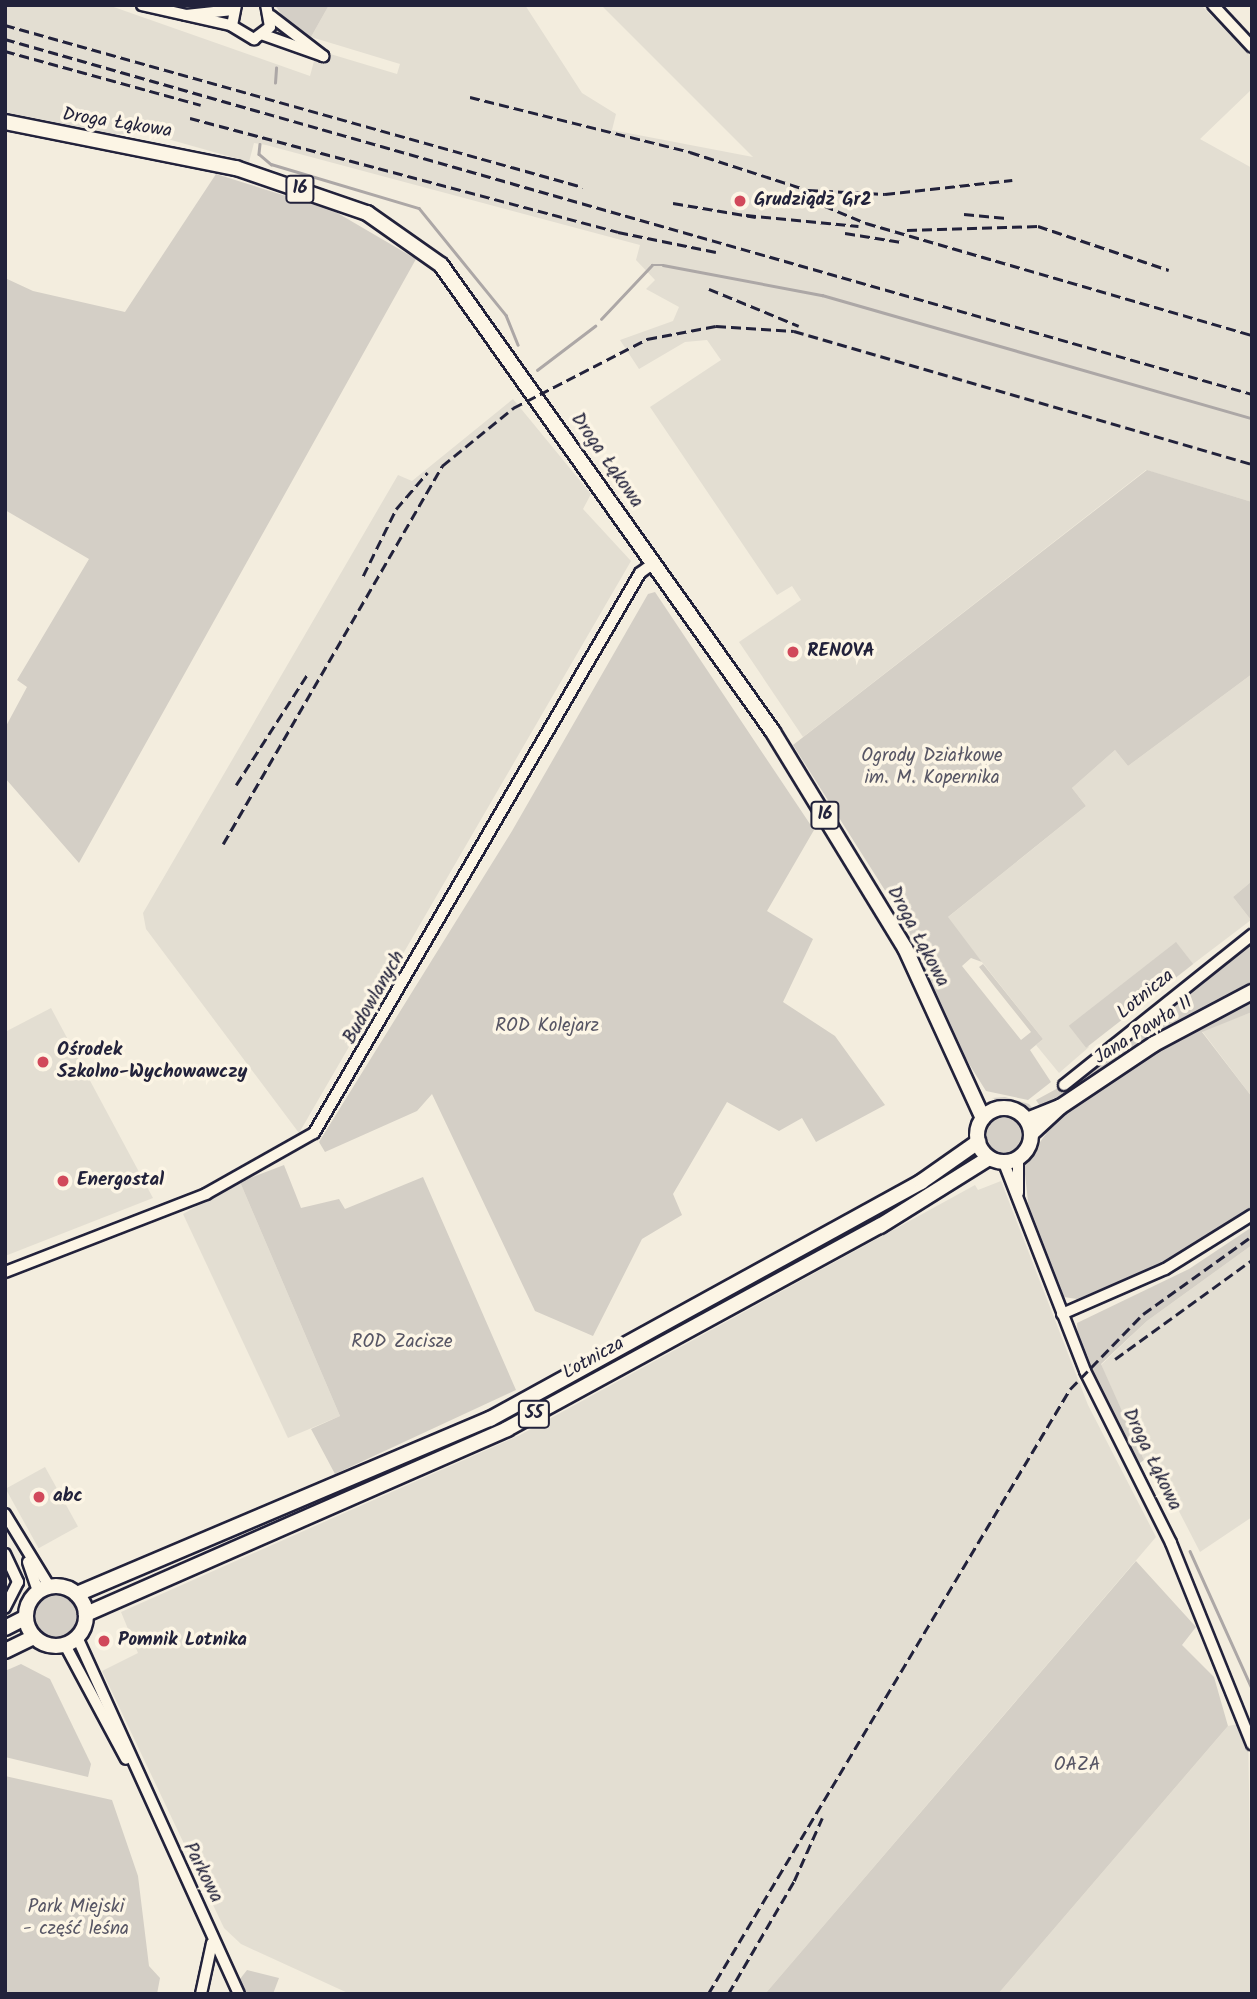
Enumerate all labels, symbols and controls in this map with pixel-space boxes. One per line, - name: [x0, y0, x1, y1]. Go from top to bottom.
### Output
- street label: Droga Łąkowa: [61, 104, 173, 144]
- road number: 16: [284, 174, 316, 204]
- place label: Grudziądz Gr2: [754, 190, 872, 212]
- marker: Grudziądz Gr2: [732, 193, 748, 209]
- street label: Droga Łąkowa: [565, 409, 647, 513]
- place label: RENOVA: [807, 641, 875, 663]
- marker: RENOVA: [785, 644, 801, 660]
- park label: Ogrody Działkowe im. M. Kopernika: [861, 746, 1003, 790]
- road number: 16: [809, 800, 841, 830]
- street label: Droga Łąkowa: [881, 883, 953, 991]
- street label: Budowlanych: [339, 948, 411, 1048]
- street label: Lotnicza: [1113, 965, 1179, 1025]
- street label: Jana Pawła II: [1091, 992, 1197, 1070]
- park label: ROD Kolejarz: [495, 1016, 599, 1038]
- place label: Ośrodek Szkolno-Wychowawczy: [57, 1040, 247, 1084]
- marker: Ośrodek Szkolno-Wychowawczy: [35, 1054, 51, 1070]
- place label: Energostal: [77, 1170, 164, 1192]
- marker: Energostal: [55, 1173, 71, 1189]
- park label: ROD Zacisze: [351, 1332, 453, 1354]
- street label: Lotnicza: [559, 1333, 629, 1385]
- road number: 55: [516, 1400, 552, 1428]
- street label: Droga Łąkowa: [1116, 1405, 1186, 1515]
- place label: abc: [53, 1486, 83, 1508]
- marker: abc: [31, 1489, 47, 1505]
- place label: Pomnik Lotnika: [118, 1630, 247, 1652]
- marker: Pomnik Lotnika: [96, 1633, 112, 1649]
- park label: OAZA: [1054, 1755, 1100, 1777]
- street label: Parkowa: [177, 1839, 227, 1907]
- park label: Park Miejski - część leśna: [23, 1897, 129, 1941]

